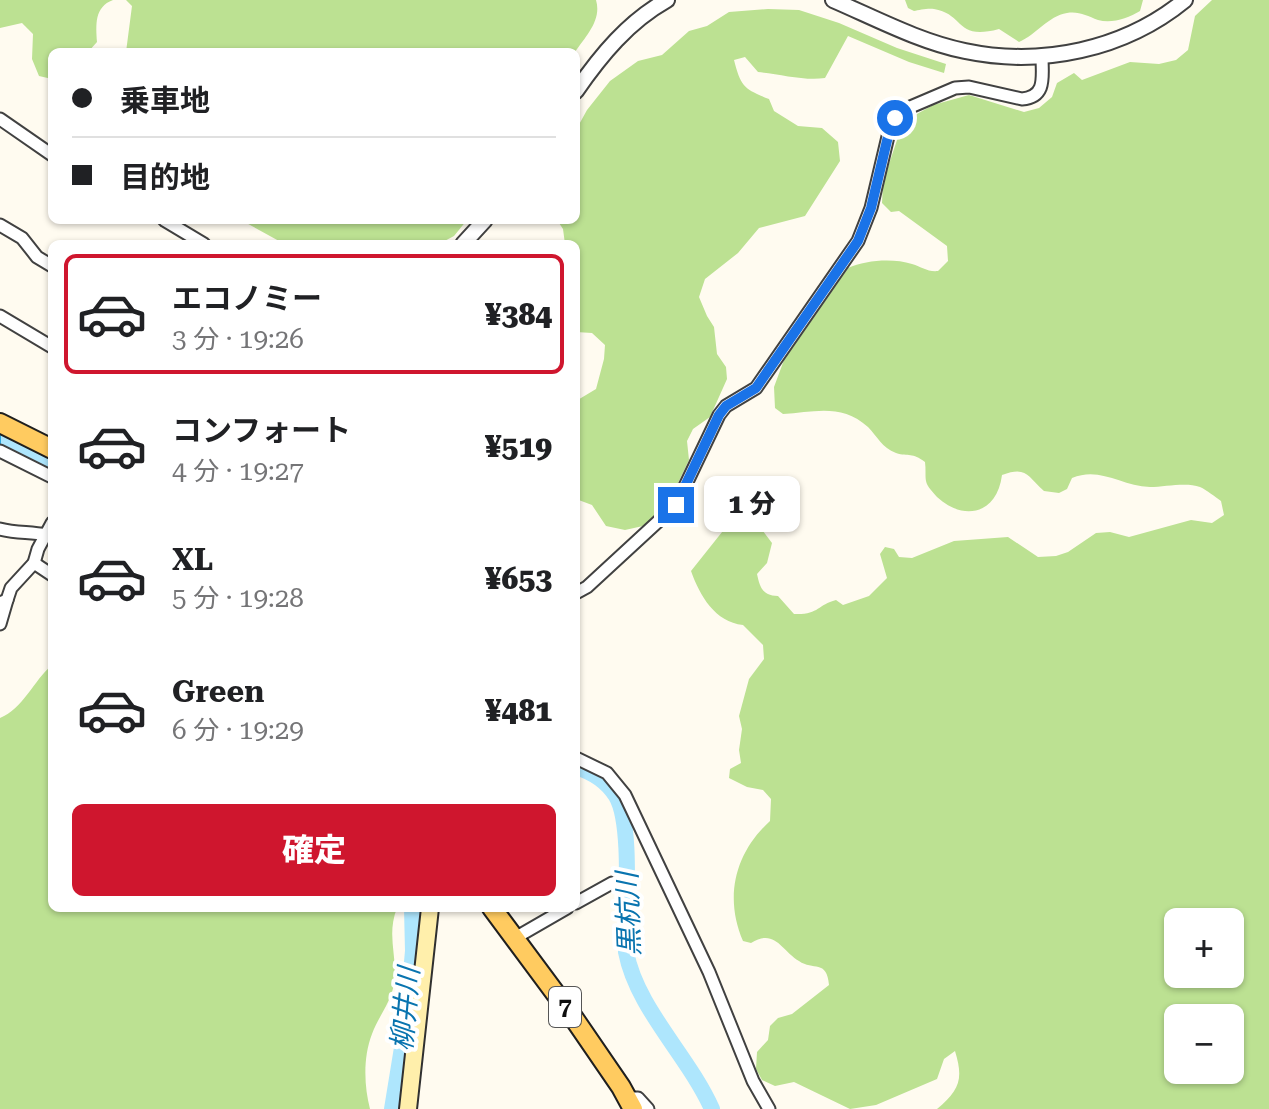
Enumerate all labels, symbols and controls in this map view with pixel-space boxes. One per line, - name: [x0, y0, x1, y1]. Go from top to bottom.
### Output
- text: 乗車地: [120, 83, 210, 118]
- route start: [877, 100, 913, 136]
- text: 目的地: [120, 160, 210, 195]
- icon: car: [76, 278, 148, 350]
- text: エコノミー: [172, 281, 322, 316]
- text: ¥384: [485, 297, 552, 332]
- text: 3 分 · 19:26: [172, 324, 304, 354]
- icon: car: [76, 410, 148, 482]
- text: コンフォート: [172, 413, 351, 448]
- text: ¥519: [485, 429, 552, 464]
- text: 4 分 · 19:27: [172, 456, 304, 486]
- callout: 1 分: [704, 477, 800, 533]
- route end: [658, 487, 694, 523]
- text: 1 分: [728, 489, 776, 519]
- icon: car: [76, 542, 148, 614]
- text: XL: [172, 542, 213, 577]
- text: ¥653: [485, 561, 552, 596]
- text: 5 分 · 19:28: [172, 583, 304, 613]
- icon: car: [76, 674, 148, 746]
- text: Green: [172, 674, 264, 709]
- text: ¥481: [485, 693, 552, 728]
- text: 6 分 · 19:29: [172, 715, 304, 745]
- button: 確定: [72, 804, 556, 896]
- water label: 黒杭川: [610, 868, 646, 957]
- map controls: [1164, 908, 1244, 1084]
- button: +: [1164, 908, 1244, 988]
- water label: 柳井川: [385, 963, 426, 1052]
- road number: 7: [549, 987, 581, 1027]
- button: −: [1164, 1004, 1244, 1084]

